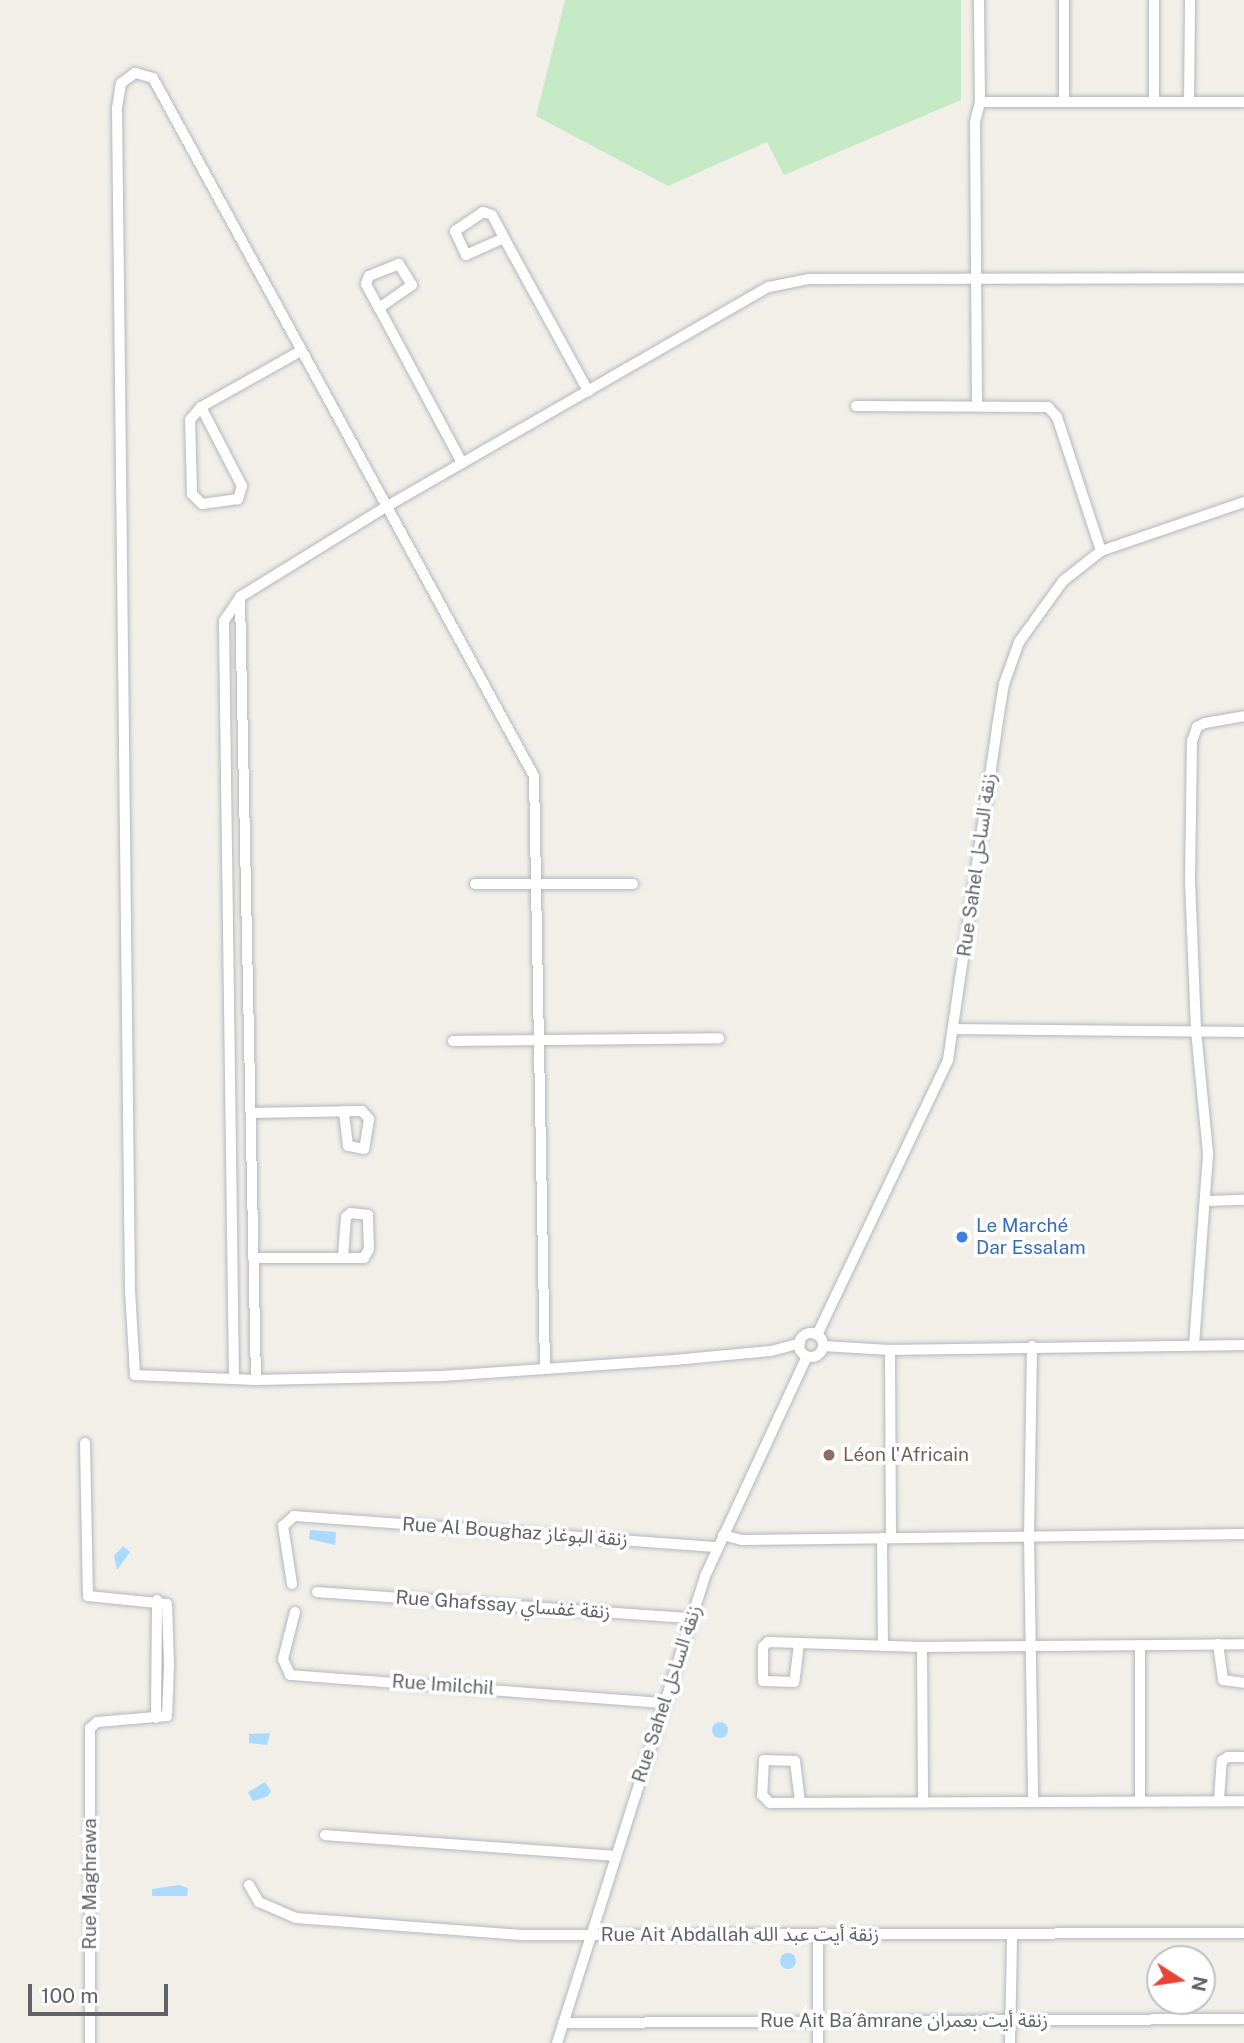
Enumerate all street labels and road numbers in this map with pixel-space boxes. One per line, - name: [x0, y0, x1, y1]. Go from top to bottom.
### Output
- street label: Rue Sahel زنقة الساحل: [953, 772, 1001, 958]
- street label: Rue Al Boughaz زنقة البوغاز: [401, 1513, 629, 1551]
- street label: Rue Ghafssay زنقة غفساي: [395, 1586, 611, 1624]
- street label: Rue Sahel زنقة الساحل: [628, 1602, 706, 1786]
- street label: Rue Imilchil: [391, 1670, 495, 1700]
- street label: Rue Maghrawa: [79, 1818, 101, 1950]
- street label: Rue Ait Abdallah زنقة أيت عبد الله: [601, 1924, 879, 1946]
- street label: Rue Ait Ba´âmrane زنقة أيت بعمران: [760, 2010, 1048, 2032]

